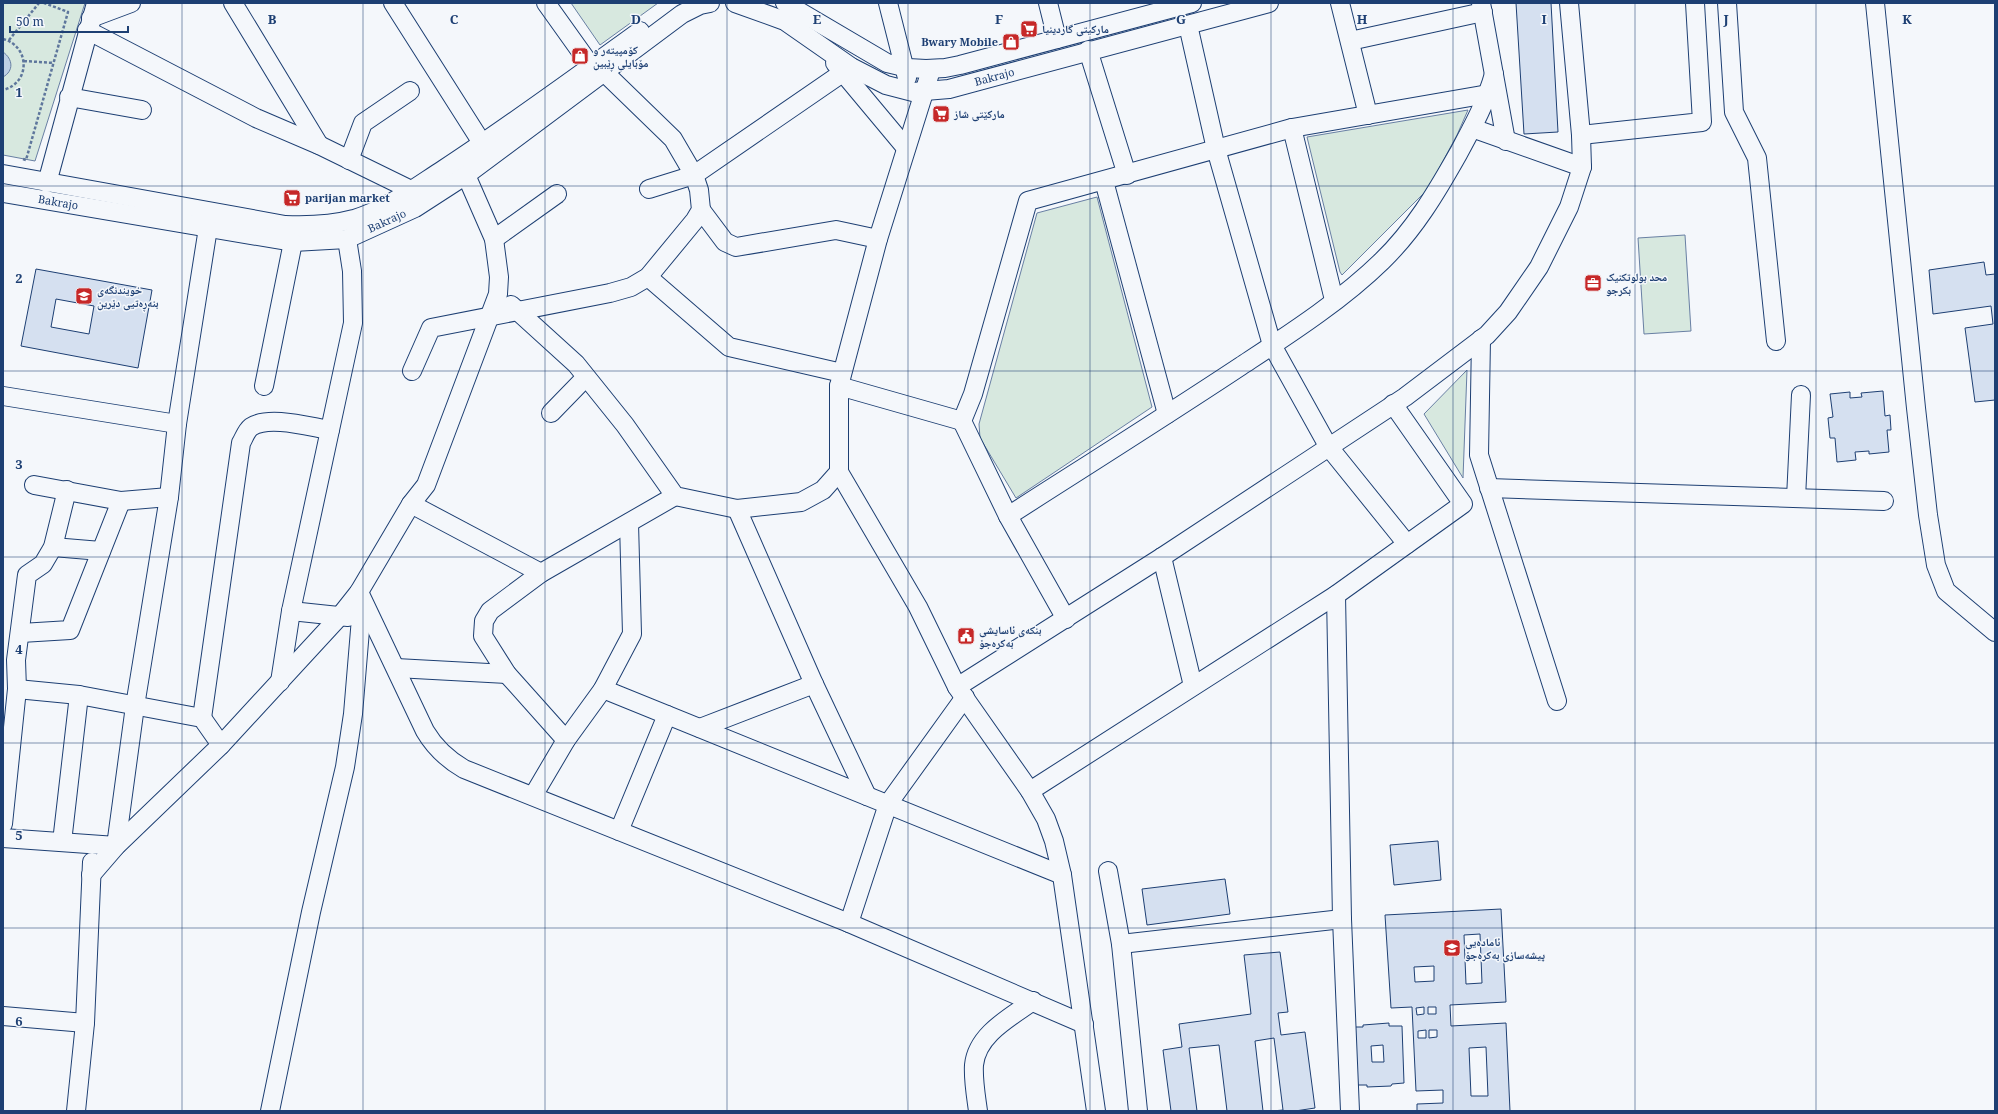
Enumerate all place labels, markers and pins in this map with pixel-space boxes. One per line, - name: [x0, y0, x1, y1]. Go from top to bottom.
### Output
- supermarket icon: مارکیتی گاردینیا: [1019, 19, 1039, 39]
- place label: مارکیتی گاردینیا: [1042, 21, 1109, 37]
- shop icon: Bwary Mobile: [1001, 32, 1021, 52]
- place label: Bwary Mobile: [921, 34, 998, 49]
- place label: کۆمپیتەر و مۆبایلی ڕێبین: [593, 42, 648, 72]
- shop icon: کۆمپیتەر و مۆبایلی ڕێبین: [570, 46, 590, 66]
- supermarket icon: مارکێتی شاز: [931, 104, 951, 124]
- place label: مارکێتی شاز: [953, 106, 1005, 122]
- supermarket icon: parijan market: [282, 188, 302, 208]
- place label: parijan market: [305, 190, 390, 205]
- place label: محد بولوتکنیک بکرجو: [1606, 269, 1667, 297]
- office icon: محد بولوتکنیک بکرجو: [1583, 273, 1603, 293]
- place label: خویندنگەی بنەڕەتیی دێرین: [97, 282, 159, 312]
- school or university icon: خویندنگەی بنەڕەتیی دێرین: [74, 286, 94, 306]
- place label: بنکەی ئاسایشی بەکرەجۆ: [979, 622, 1041, 650]
- public building icon: بنکەی ئاسایشی بەکرەجۆ: [956, 626, 976, 646]
- place label: ئامادەیی پیشەسازی بەکرەجۆ: [1465, 934, 1545, 963]
- school or university icon: ئامادەیی پیشەسازی بەکرەجۆ: [1442, 938, 1462, 958]

